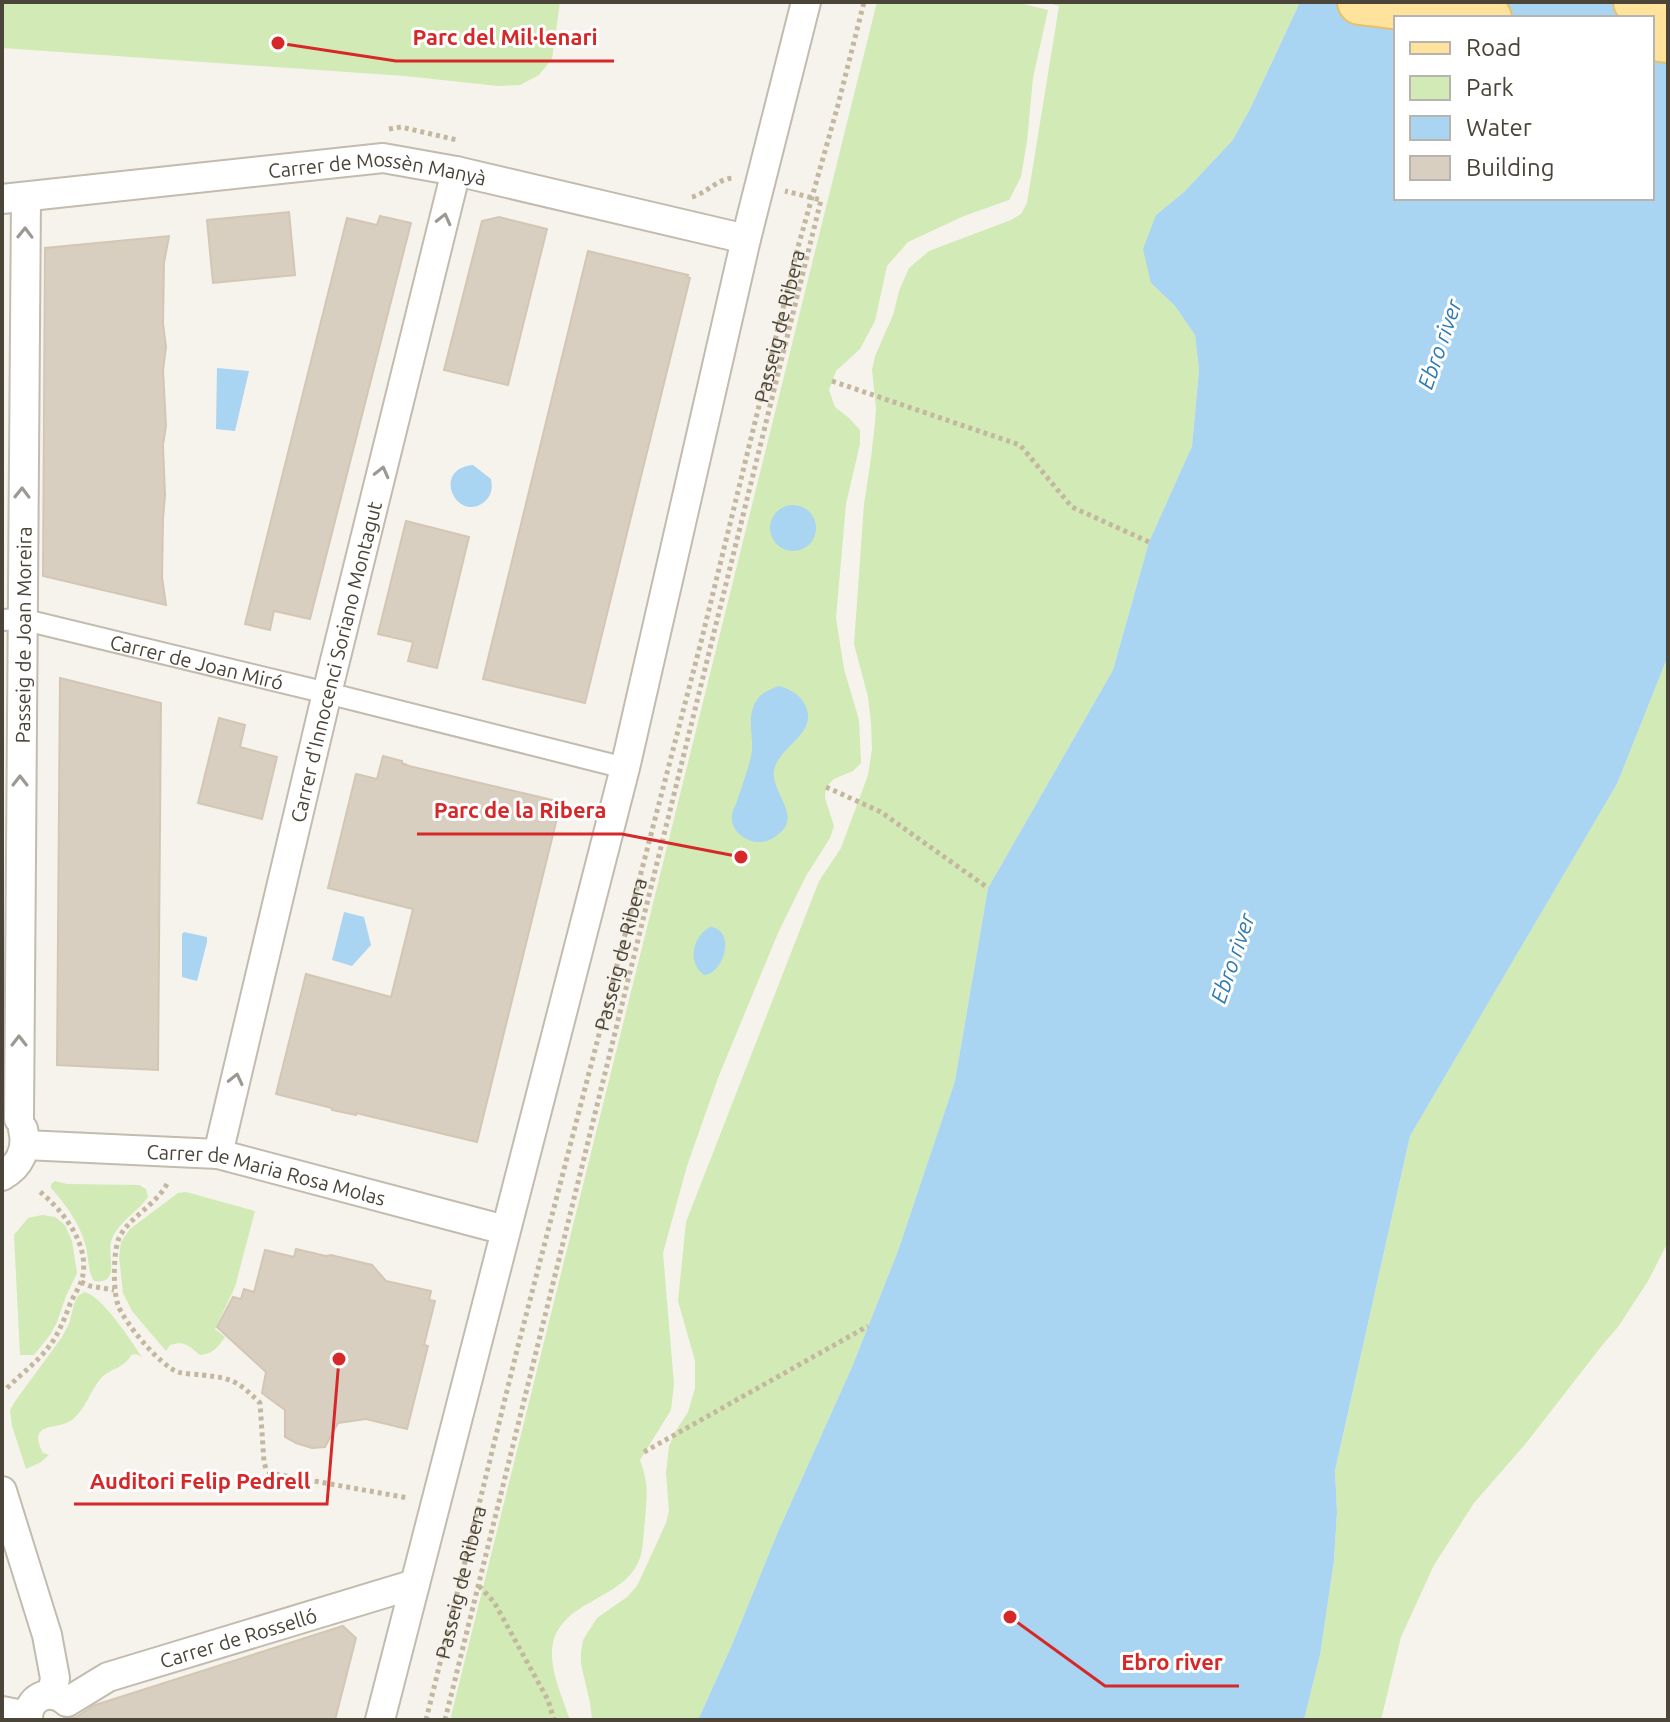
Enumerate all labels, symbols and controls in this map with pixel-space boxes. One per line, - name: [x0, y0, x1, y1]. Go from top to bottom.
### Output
- callout: Parc del Mil·lenari: [396, 15, 614, 61]
- legend: [1394, 16, 1654, 200]
- text: Parc del Mil·lenari: [412, 24, 598, 49]
- text: Road: [1466, 34, 1521, 61]
- text: Park: [1466, 74, 1514, 101]
- text: Water: [1466, 114, 1532, 141]
- street label: Carrer de Mossèn Manyà: [267, 146, 489, 189]
- text: Building: [1466, 154, 1554, 181]
- one-way arrow: [435, 213, 452, 227]
- one-way arrow: [16, 226, 34, 239]
- street label: Passeig de Ribera: [749, 247, 808, 405]
- water label: Ebro river: [1412, 295, 1466, 392]
- one-way arrow: [373, 466, 390, 479]
- one-way arrow: [14, 486, 31, 499]
- street label: Carrer d'Innocenci Soriano Montagut: [285, 499, 385, 825]
- street label: Passeig de Joan Moreira: [10, 526, 35, 744]
- street label: Carrer de Joan Miró: [108, 629, 286, 694]
- one-way arrow: [11, 774, 29, 787]
- callout: Parc de la Ribera: [417, 788, 622, 834]
- text: Parc de la Ribera: [434, 797, 606, 822]
- street label: Passeig de Ribera: [589, 875, 651, 1033]
- water label: Ebro river: [1205, 909, 1259, 1006]
- one-way arrow: [10, 1034, 28, 1047]
- one-way arrow: [227, 1072, 244, 1086]
- street label: Carrer de Maria Rosa Molas: [146, 1139, 388, 1209]
- callout: Auditori Felip Pedrell: [74, 1458, 327, 1504]
- text: Auditori Felip Pedrell: [90, 1468, 311, 1493]
- street label: Passeig de Ribera: [430, 1503, 490, 1661]
- street label: Carrer de Rosselló: [157, 1603, 319, 1672]
- callout: Ebro river: [1105, 1640, 1239, 1686]
- text: Ebro river: [1121, 1649, 1223, 1674]

